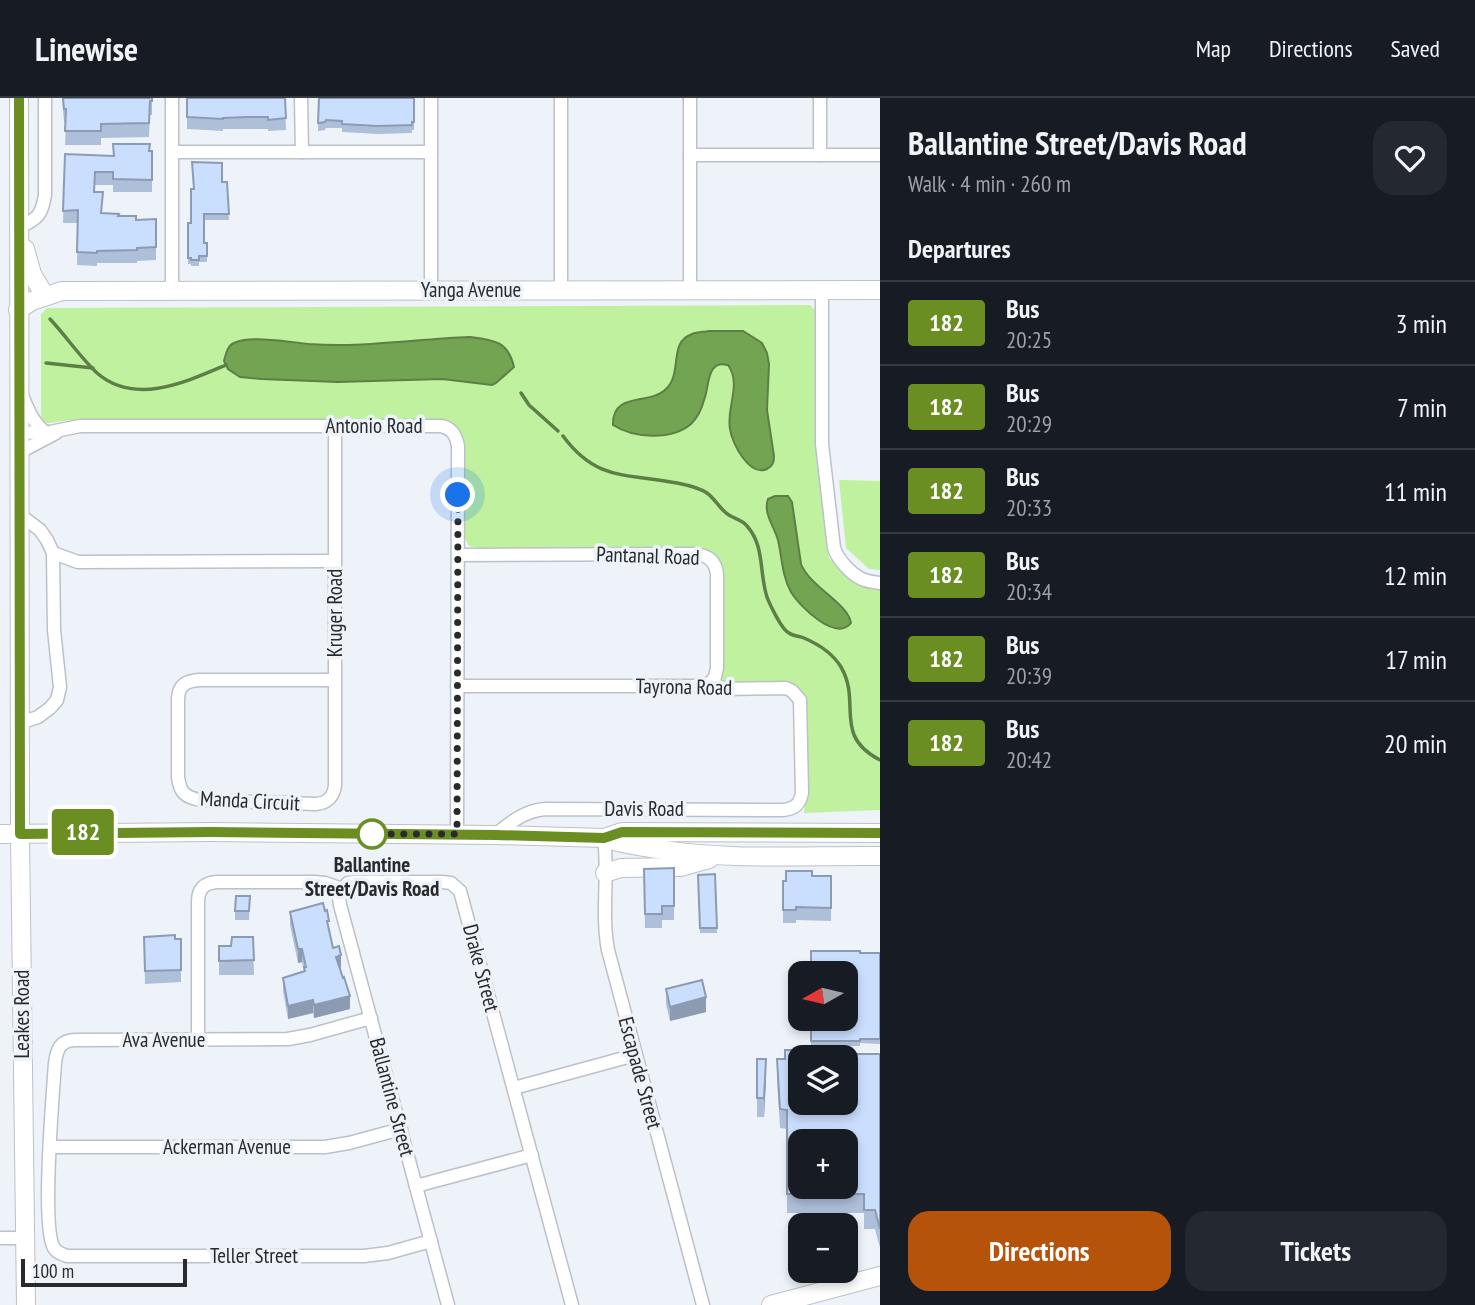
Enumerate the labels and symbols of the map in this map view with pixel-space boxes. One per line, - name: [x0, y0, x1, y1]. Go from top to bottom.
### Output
- street label: Yanga Avenue: [421, 276, 521, 303]
- street label: Antonio Road: [326, 412, 422, 439]
- your location: [440, 477, 475, 512]
- street label: Pantanal Road: [596, 540, 700, 571]
- street label: Kruger Road: [321, 569, 348, 657]
- street label: Tayrona Road: [635, 672, 733, 701]
- street label: Manda Circuit: [199, 784, 301, 817]
- street label: Davis Road: [604, 795, 684, 822]
- line badge: 182: [43, 809, 123, 855]
- marker: Ballantine Street/Davis Road: [357, 819, 387, 849]
- place label: Ballantine Street/Davis Road: [305, 851, 439, 902]
- street label: Drake Street: [457, 921, 506, 1015]
- north arrow: [788, 961, 858, 1031]
- street label: Leakes Road: [8, 970, 35, 1058]
- street label: Escapade Street: [613, 1014, 668, 1132]
- street label: Ava Avenue: [123, 1026, 205, 1053]
- street label: Ballantine Street: [364, 1035, 421, 1159]
- street label: Ackerman Avenue: [163, 1133, 291, 1160]
- street label: Teller Street: [210, 1242, 298, 1269]
- scale bar: [21, 1256, 187, 1288]

